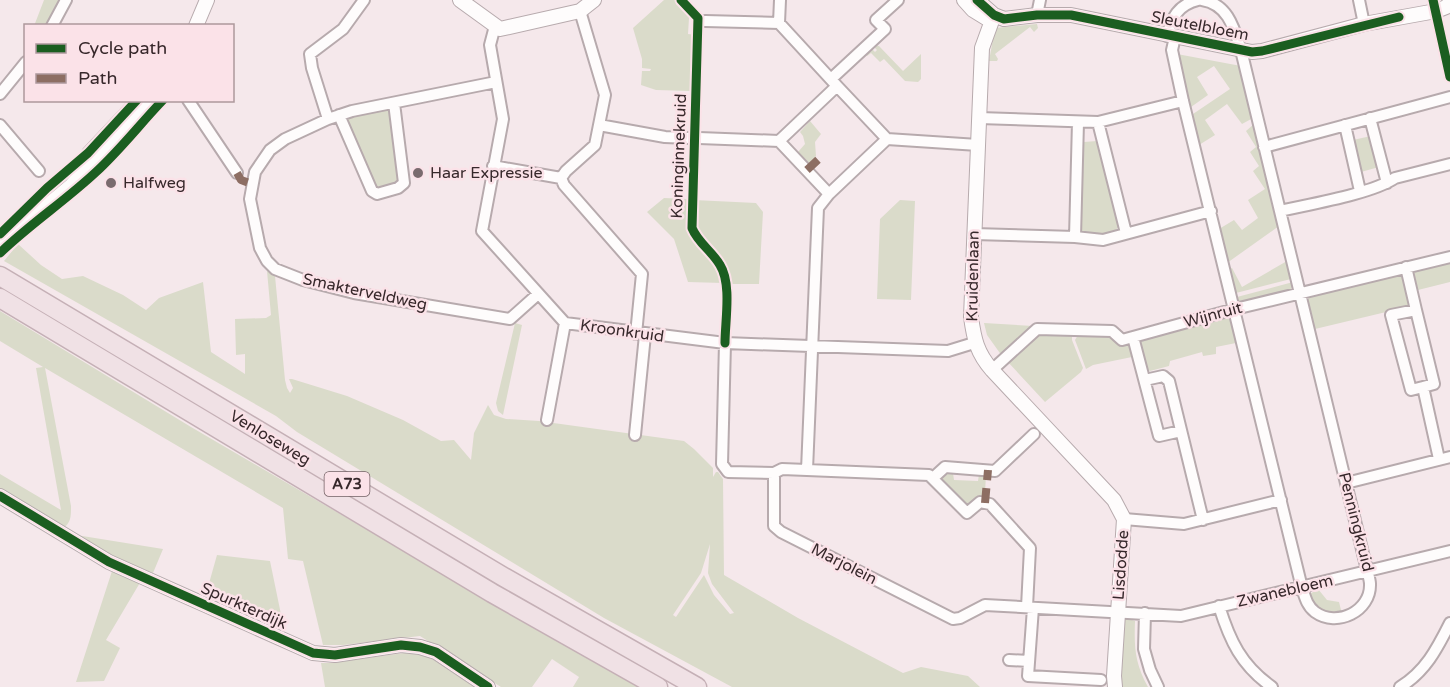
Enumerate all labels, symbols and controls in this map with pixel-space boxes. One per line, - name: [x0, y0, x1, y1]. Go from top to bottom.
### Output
- street label: Sleutelbloem: [1149, 7, 1251, 45]
- legend: [24, 24, 234, 102]
- text: Cycle path: [78, 37, 167, 59]
- text: Path: [78, 67, 117, 89]
- street label: Koninginnekruid: [667, 93, 691, 219]
- place label: Haar Expressie: [430, 163, 543, 183]
- marker: Haar Expressie: [411, 166, 425, 180]
- place label: Halfweg: [123, 173, 186, 193]
- marker: Halfweg: [104, 176, 118, 190]
- street label: Kruidenlaan: [962, 230, 984, 322]
- street label: Smakterveldweg: [301, 269, 429, 315]
- street label: Wijnruit: [1182, 298, 1244, 332]
- street label: Kroonkruid: [579, 315, 665, 347]
- street label: Venloseweg: [226, 406, 314, 470]
- street label: Penningkruid: [1334, 470, 1378, 574]
- road number: A73: [324, 472, 370, 496]
- street label: Lisdodde: [1109, 529, 1133, 601]
- street label: Marjolein: [808, 539, 880, 589]
- street label: Zwanebloem: [1235, 570, 1335, 612]
- street label: Spurkterdijk: [198, 578, 290, 634]

